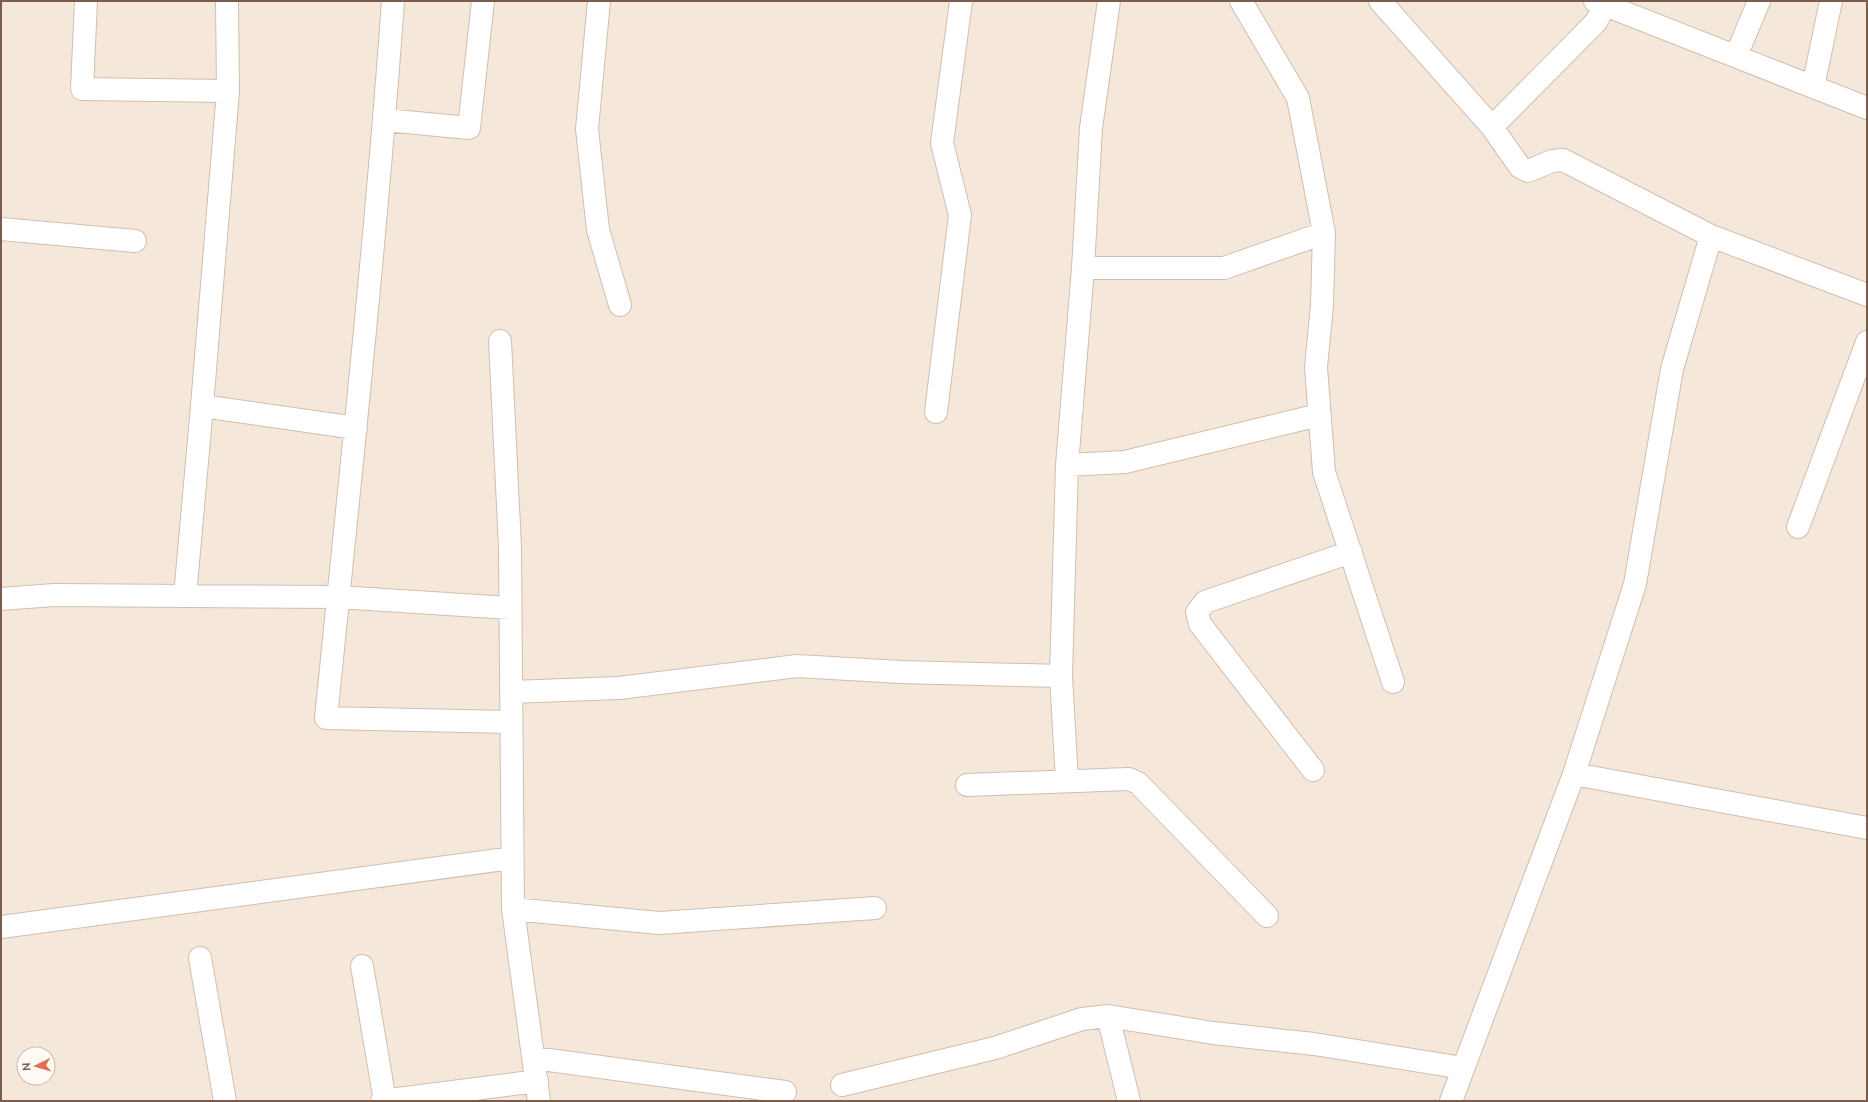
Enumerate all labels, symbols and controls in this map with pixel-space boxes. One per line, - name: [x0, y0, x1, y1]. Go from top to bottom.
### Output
- north arrow: [16, 1046, 56, 1086]
- text: N: [19, 1062, 34, 1072]

